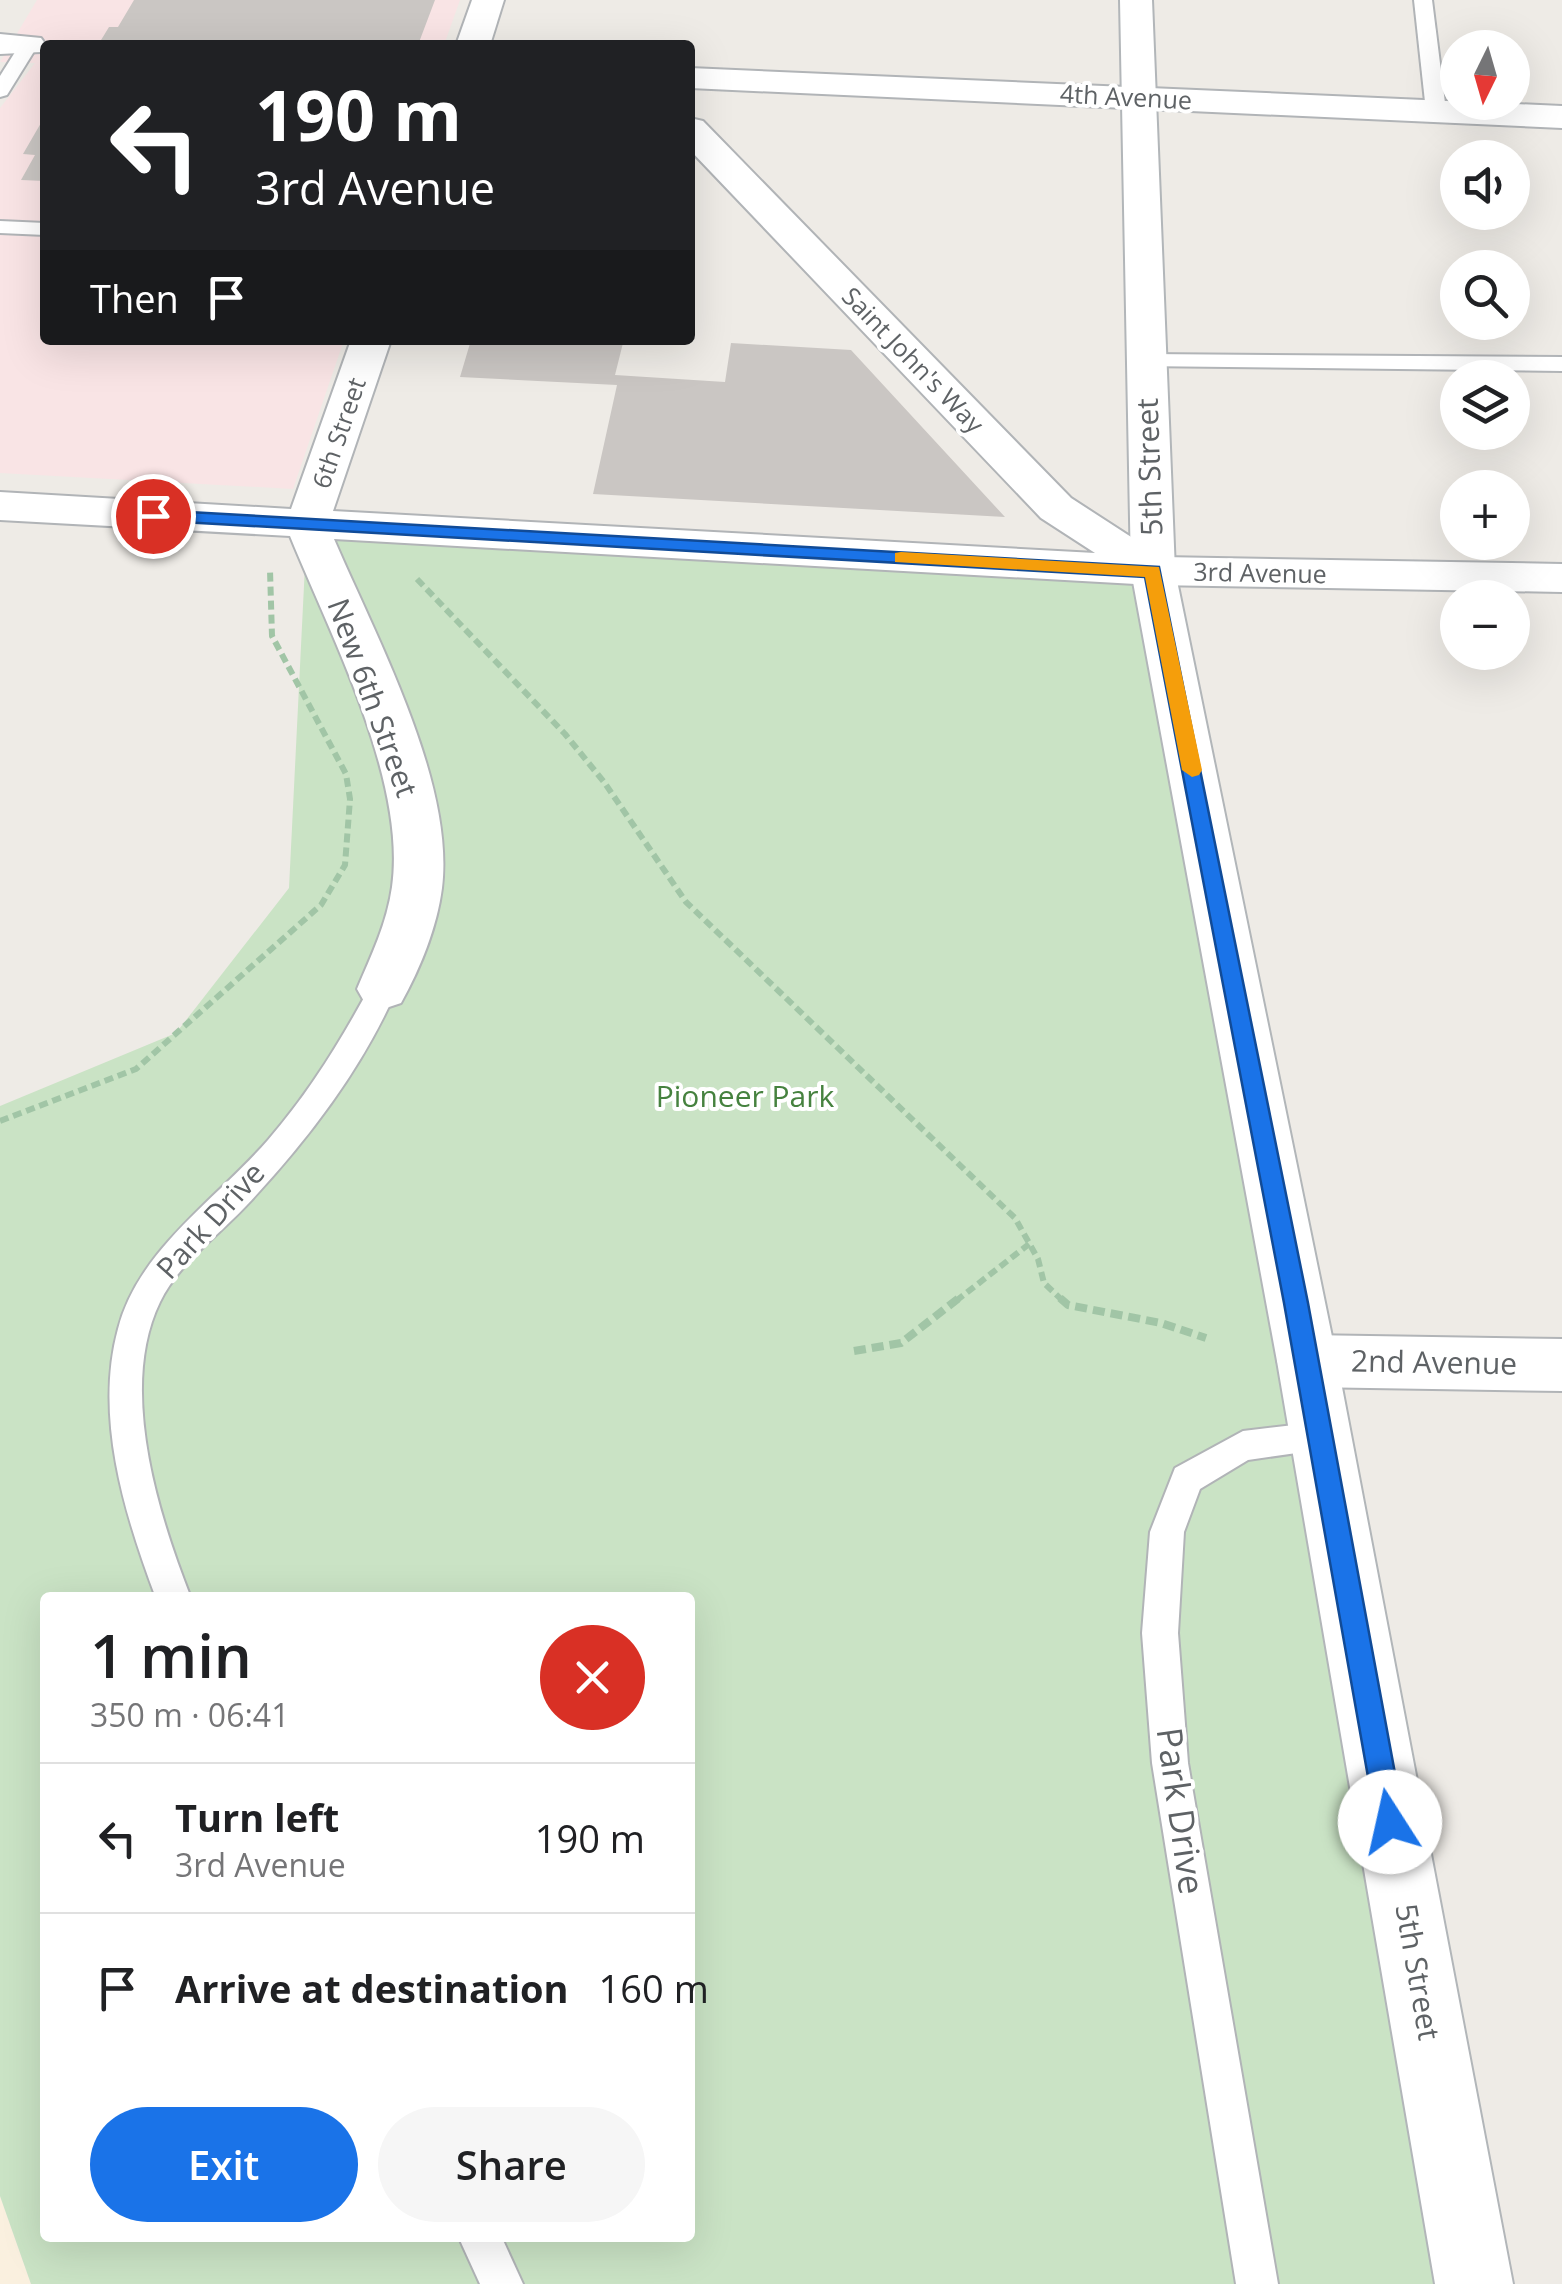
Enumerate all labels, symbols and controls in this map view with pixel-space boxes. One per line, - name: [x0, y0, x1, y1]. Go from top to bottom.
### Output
- north arrow: [1440, 30, 1530, 120]
- map controls: [1440, 30, 1530, 670]
- text: 190 m: [255, 66, 462, 162]
- street label: 4th Avenue: [1059, 76, 1193, 116]
- icon: left: [90, 80, 220, 210]
- button: sound: [1440, 140, 1530, 230]
- text: 3rd Avenue: [255, 157, 495, 218]
- button: search: [1440, 250, 1530, 340]
- icon: arrive: [199, 270, 254, 325]
- text: Then: [90, 272, 179, 324]
- street label: Saint John's Way: [835, 279, 992, 440]
- button: layers: [1440, 360, 1530, 450]
- street label: 6th Street: [303, 373, 373, 493]
- street label: 5th Street: [1126, 397, 1171, 537]
- button: +: [1440, 470, 1530, 560]
- pin: [111, 474, 196, 559]
- icon: arrive: [126, 489, 181, 544]
- street label: 3rd Avenue: [1193, 554, 1327, 590]
- button: −: [1440, 580, 1530, 670]
- street label: New 6th Street: [319, 593, 428, 802]
- park label: Pioneer Park: [656, 1075, 835, 1116]
- street label: Park Drive: [146, 1153, 273, 1287]
- street label: 2nd Avenue: [1351, 1340, 1517, 1383]
- text: 1 min: [90, 1614, 252, 1696]
- button: close: [540, 1625, 645, 1730]
- text: 350 m · 06:41: [90, 1693, 289, 1736]
- street label: Park Drive: [1147, 1724, 1216, 1897]
- position arrow: [1338, 1770, 1442, 1874]
- text: Turn left: [175, 1791, 339, 1843]
- icon: left: [90, 1811, 145, 1866]
- text: 190 m: [535, 1812, 645, 1864]
- text: 3rd Avenue: [175, 1843, 346, 1886]
- street label: 5th Street: [1386, 1900, 1451, 2043]
- icon: arrive: [90, 1961, 145, 2016]
- text: Arrive at destination: [175, 1962, 569, 2014]
- text: 160 m: [599, 1962, 709, 2014]
- button: Exit: [90, 2107, 358, 2222]
- button: Share: [378, 2107, 645, 2222]

